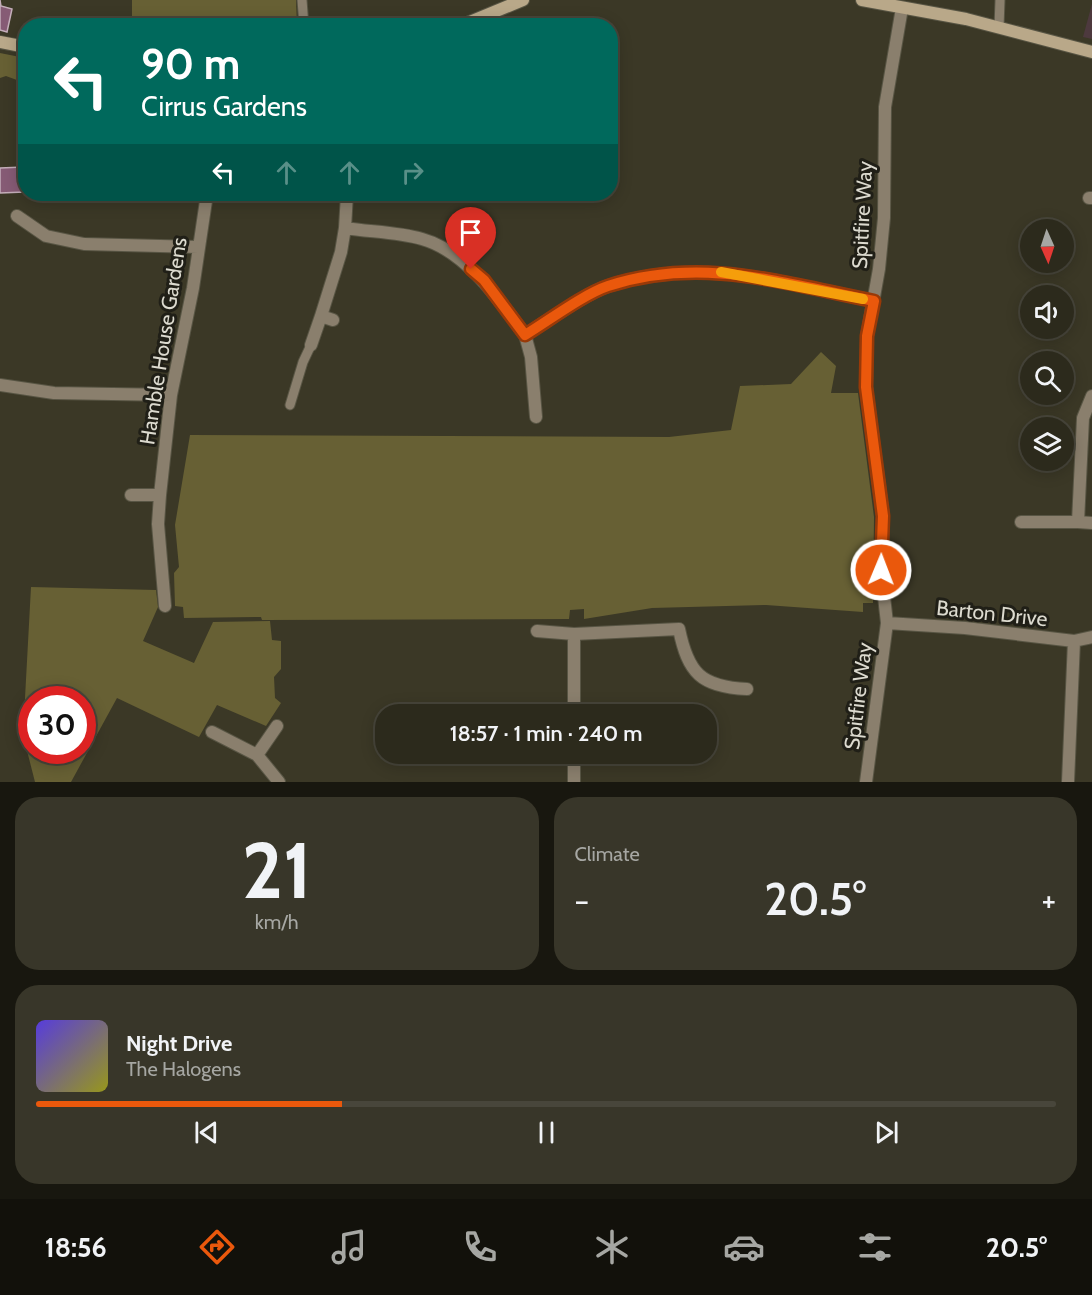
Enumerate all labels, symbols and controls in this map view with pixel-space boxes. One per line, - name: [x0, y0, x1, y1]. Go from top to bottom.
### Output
- text: 90 m: [141, 38, 240, 90]
- icon: left: [42, 42, 120, 120]
- text: Cirrus Gardens: [141, 90, 307, 123]
- icon: left: [207, 156, 240, 189]
- icon: ahead: [270, 156, 303, 189]
- icon: ahead: [333, 156, 366, 189]
- icon: right: [396, 156, 429, 189]
- street label: Spitfire Way: [847, 160, 877, 270]
- pin: [445, 207, 496, 269]
- icon: arrive: [454, 216, 487, 249]
- north arrow: [1020, 219, 1074, 273]
- map controls: [1020, 219, 1074, 471]
- street label: Hamble House Gardens: [134, 235, 192, 447]
- button: sound: [1020, 285, 1074, 339]
- button: search: [1020, 351, 1074, 405]
- button: layers: [1020, 417, 1074, 471]
- position arrow: [849, 538, 913, 602]
- street label: Barton Drive: [935, 595, 1049, 631]
- street label: Spitfire Way: [839, 641, 877, 751]
- speed limit sign: 30: [18, 686, 96, 764]
- text: 18:57 · 1 min · 240 m: [450, 720, 642, 747]
- text: 21: [242, 823, 312, 918]
- text: Climate: [575, 842, 640, 866]
- text: 20.5°: [764, 872, 866, 926]
- text: −: [575, 880, 589, 920]
- text: +: [1041, 880, 1056, 920]
- text: km/h: [255, 910, 299, 934]
- text: Night Drive: [126, 1030, 232, 1057]
- text: The Halogens: [126, 1057, 241, 1081]
- icon: previous: [190, 1116, 223, 1149]
- icon: pause: [530, 1116, 563, 1149]
- icon: next: [870, 1116, 903, 1149]
- icon: directions: [196, 1226, 238, 1268]
- icon: music: [328, 1226, 370, 1268]
- icon: phone: [459, 1226, 501, 1268]
- icon: climate: [591, 1226, 633, 1268]
- icon: car: [723, 1226, 765, 1268]
- icon: filters: [854, 1226, 896, 1268]
- text: 18:56: [45, 1231, 107, 1264]
- text: 20.5°: [986, 1231, 1047, 1264]

